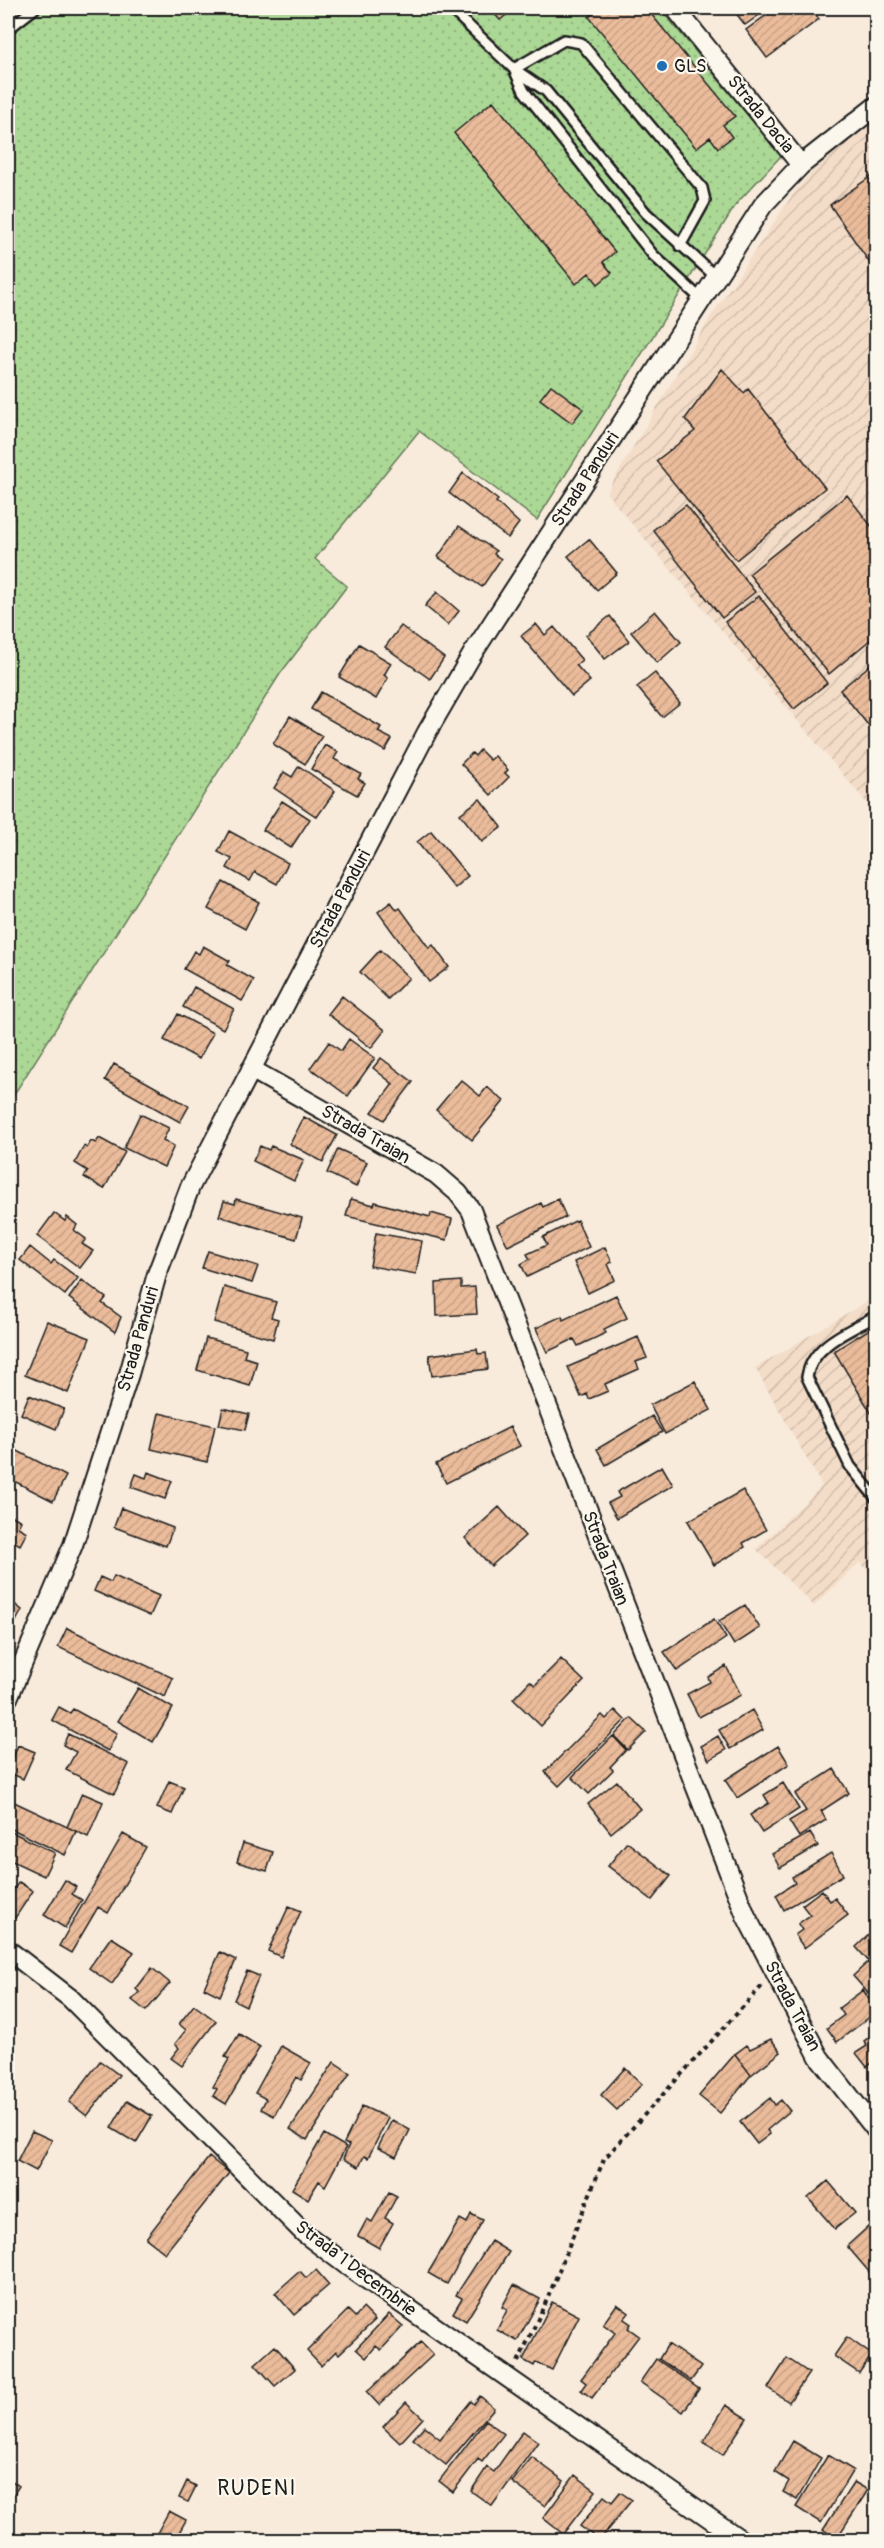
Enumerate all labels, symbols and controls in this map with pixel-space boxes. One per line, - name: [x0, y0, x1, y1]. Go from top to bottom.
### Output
- place label: GLS: [674, 55, 707, 78]
- marker: GLS: [655, 59, 669, 73]
- street label: Strada Dacia: [722, 71, 799, 158]
- street label: Strada Panduri: [546, 428, 625, 531]
- street label: Strada Panduri: [305, 846, 376, 952]
- street label: Strada Traian: [317, 1100, 414, 1169]
- street label: Strada Panduri: [112, 1284, 164, 1394]
- street label: Strada Traian: [577, 1508, 634, 1609]
- street label: Strada Traian: [759, 1957, 826, 2055]
- street label: Strada 1 Decembrie: [291, 2215, 421, 2322]
- district label: RUDENI: [217, 2475, 297, 2502]

